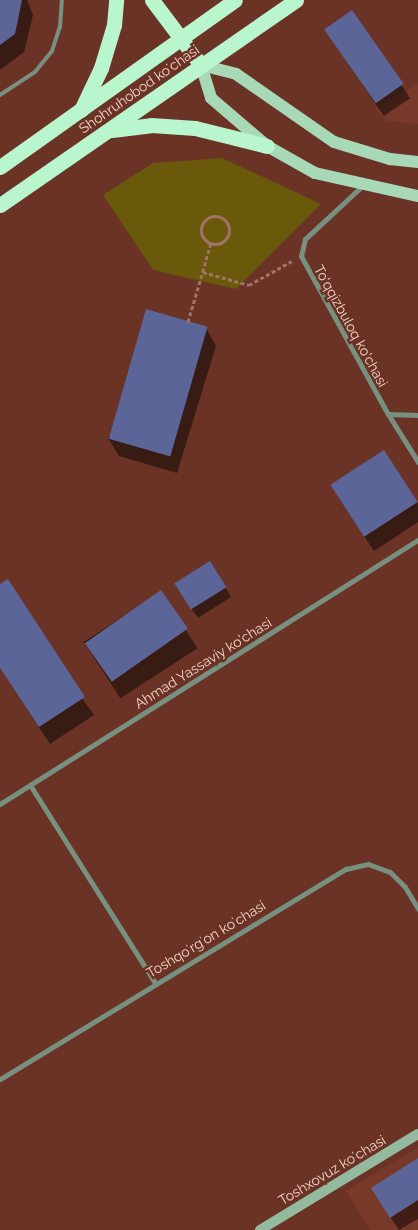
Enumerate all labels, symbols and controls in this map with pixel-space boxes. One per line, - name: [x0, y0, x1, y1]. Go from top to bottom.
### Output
- street label: Shohruhobod koʻchasi: [76, 41, 202, 137]
- street label: To'qqizbuloq ko'chasi: [310, 262, 392, 390]
- street label: Ahmad Yassaviy ko'chasi: [131, 614, 275, 712]
- street label: Toshqoʻrgʻon koʻchasi: [143, 897, 269, 981]
- street label: Toshxovuz koʻchasi: [275, 1131, 389, 1209]

